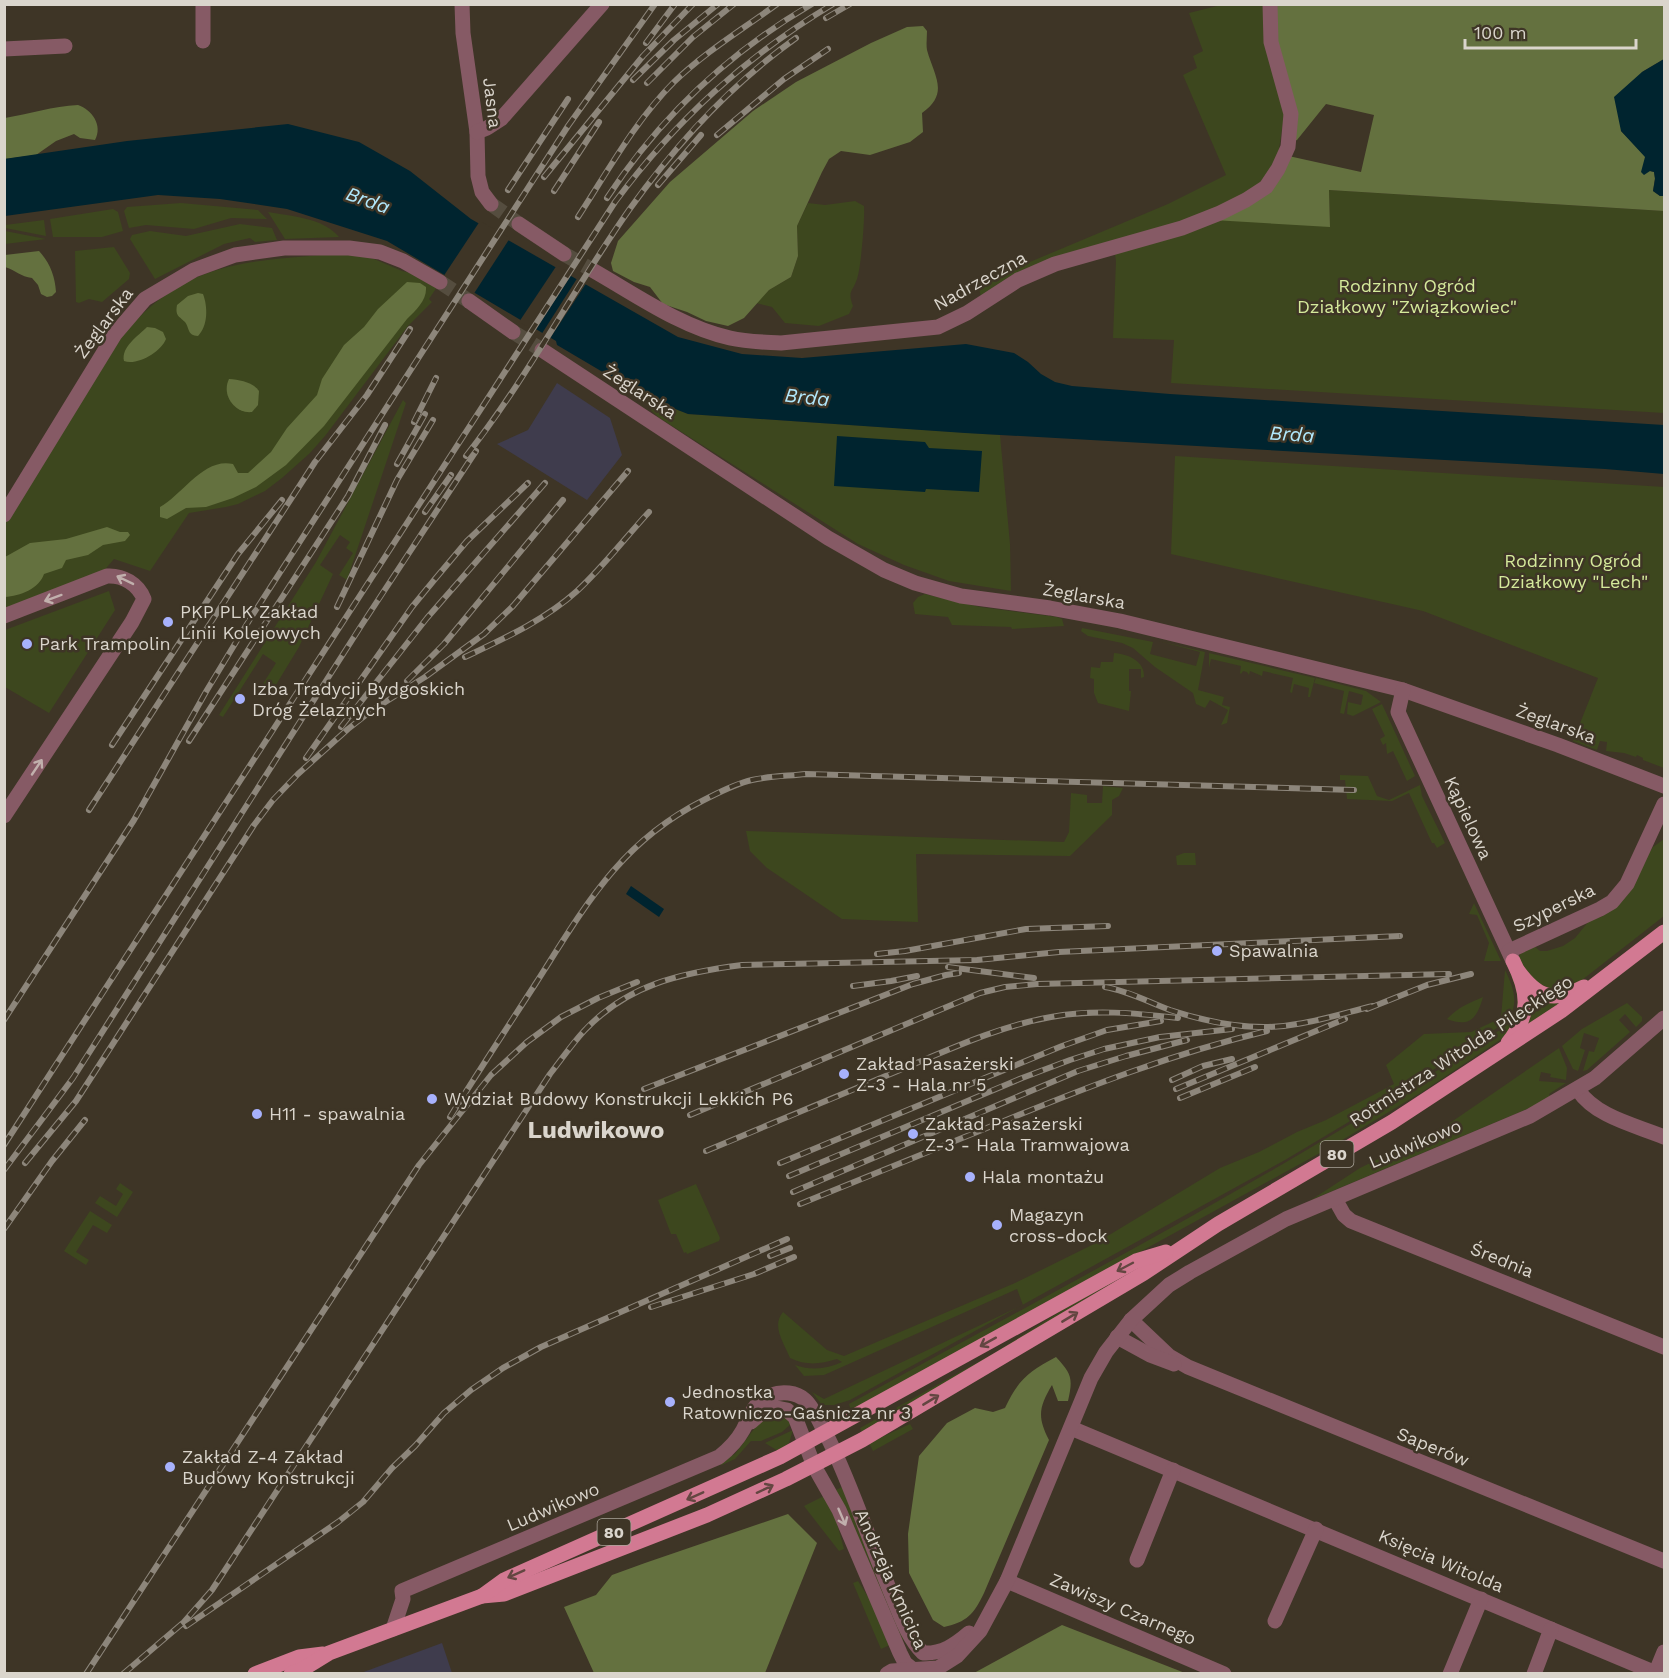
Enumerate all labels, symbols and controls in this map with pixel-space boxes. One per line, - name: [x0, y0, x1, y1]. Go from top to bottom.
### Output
- scale bar: [1465, 12, 1636, 50]
- text: 100 m: [1474, 22, 1527, 43]
- street label: Jasna: [479, 76, 506, 129]
- water label: Brda: [343, 181, 393, 219]
- street label: Nadrzeczna: [930, 246, 1030, 315]
- park label: Rodzinny Ogród Działkowy "Związkowiec": [1297, 275, 1517, 317]
- street label: Żeglarska: [70, 283, 137, 362]
- street label: Żeglarska: [600, 360, 681, 423]
- water label: Brda: [783, 383, 831, 411]
- water label: Brda: [1269, 420, 1315, 448]
- park label: Rodzinny Ogród Działkowy "Lech": [1498, 550, 1648, 592]
- one-way arrow: [117, 574, 135, 586]
- street label: Żeglarska: [1041, 578, 1127, 613]
- one-way arrow: [44, 594, 62, 605]
- place label: PKP PLK Zakład Linii Kolejowych: [180, 601, 321, 643]
- marker: PKP PLK Zakład Linii Kolejowych: [161, 615, 175, 629]
- place label: Park Trampolin: [39, 633, 171, 654]
- marker: Park Trampolin: [20, 637, 34, 651]
- place label: Izba Tradycji Bydgoskich Dróg Żelaznych: [252, 678, 465, 720]
- marker: Izba Tradycji Bydgoskich Dróg Żelaznych: [233, 692, 247, 706]
- street label: Żeglarska: [1513, 699, 1599, 748]
- one-way arrow: [31, 760, 43, 776]
- street label: Kąpielowa: [1440, 773, 1497, 863]
- street label: Szyperska: [1509, 879, 1598, 936]
- place label: Spawalnia: [1229, 940, 1318, 961]
- marker: Spawalnia: [1210, 944, 1224, 958]
- street label: Rotmistrza Witolda Pileckiego: [1345, 970, 1576, 1131]
- place label: Zakład Pasażerski Z-3 - Hala nr 5: [856, 1053, 1014, 1095]
- marker: Zakład Pasażerski Z-3 - Hala nr 5: [837, 1067, 851, 1081]
- place label: Wydział Budowy Konstrukcji Lekkich P6: [444, 1088, 794, 1109]
- marker: Wydział Budowy Konstrukcji Lekkich P6: [425, 1092, 439, 1106]
- place label: H11 - spawalnia: [269, 1103, 405, 1124]
- marker: H11 - spawalnia: [250, 1107, 264, 1121]
- place label: Zakład Pasażerski Z-3 - Hala Tramwajowa: [925, 1113, 1130, 1155]
- street label: Ludwikowo: [1365, 1115, 1464, 1172]
- district label: Ludwikowo: [528, 1116, 664, 1144]
- marker: Zakład Pasażerski Z-3 - Hala Tramwajowa: [906, 1127, 920, 1141]
- road number: 80: [1320, 1141, 1354, 1167]
- place label: Hala montażu: [982, 1166, 1104, 1187]
- marker: Hala montażu: [963, 1170, 977, 1184]
- place label: Magazyn cross-dock: [1009, 1204, 1107, 1246]
- marker: Magazyn cross-dock: [990, 1218, 1004, 1232]
- street label: Średnia: [1468, 1237, 1537, 1282]
- one-way arrow: [1117, 1261, 1134, 1273]
- one-way arrow: [1061, 1311, 1078, 1323]
- one-way arrow: [979, 1337, 997, 1348]
- place label: Jednostka Ratowniczo-Gaśnicza nr 3: [682, 1381, 911, 1423]
- one-way arrow: [922, 1393, 939, 1405]
- marker: Jednostka Ratowniczo-Gaśnicza nr 3: [663, 1395, 677, 1409]
- street label: Saperów: [1394, 1423, 1472, 1470]
- place label: Zakład Z-4 Zakład Budowy Konstrukcji: [182, 1446, 355, 1488]
- marker: Zakład Z-4 Zakład Budowy Konstrukcji: [163, 1460, 177, 1474]
- street label: Ludwikowo: [503, 1478, 602, 1535]
- one-way arrow: [755, 1483, 774, 1494]
- one-way arrow: [686, 1491, 704, 1502]
- street label: Andrzeja Kmicica: [851, 1506, 932, 1652]
- one-way arrow: [837, 1507, 848, 1525]
- road number: 80: [598, 1519, 630, 1545]
- street label: Księcia Witolda: [1375, 1525, 1507, 1596]
- street label: Zawiszy Czarnego: [1047, 1568, 1199, 1649]
- one-way arrow: [508, 1569, 526, 1581]

